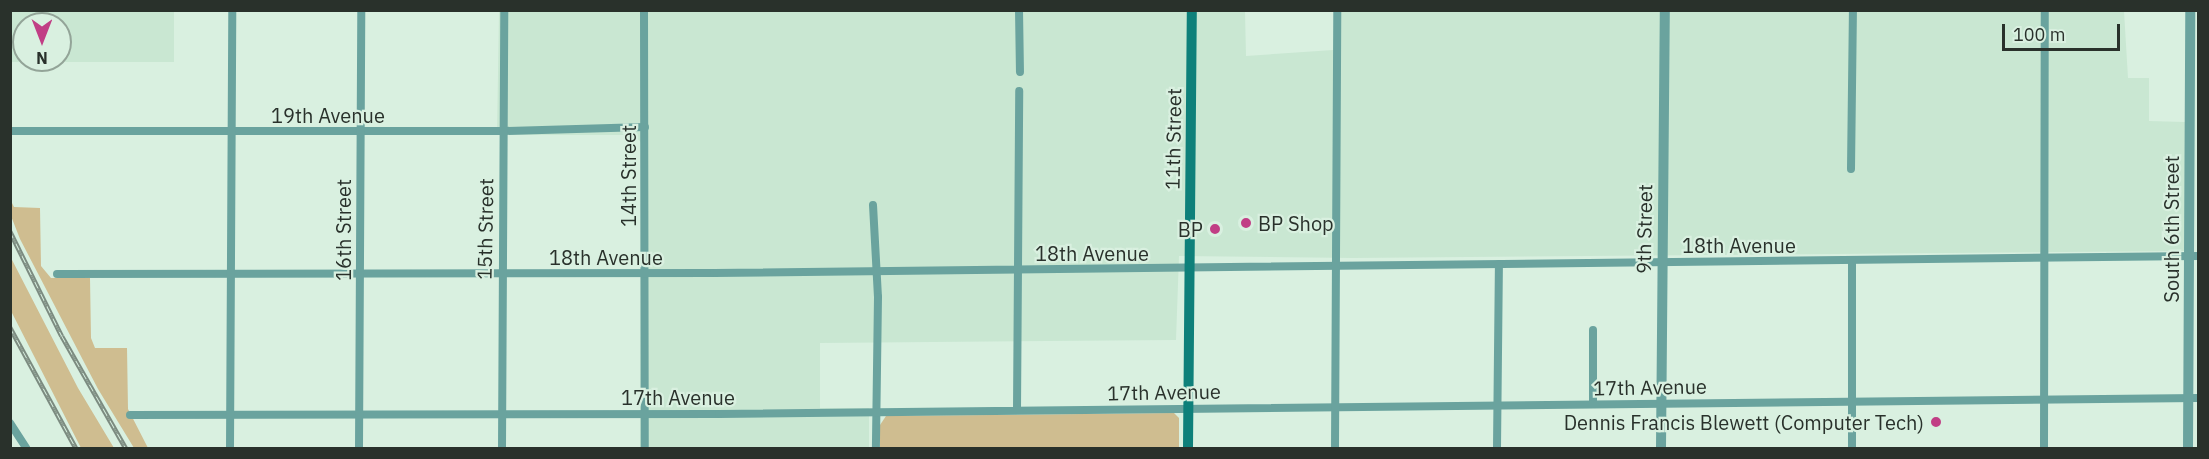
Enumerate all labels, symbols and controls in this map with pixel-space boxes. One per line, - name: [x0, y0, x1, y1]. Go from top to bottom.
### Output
- north arrow: [12, 12, 72, 72]
- scale bar: [2005, 12, 2124, 50]
- text: 100 m: [2013, 23, 2065, 46]
- text: N: [36, 48, 48, 68]
- street label: 11th Street: [1160, 88, 1186, 190]
- street label: 19th Avenue: [271, 103, 385, 127]
- street label: 14th Street: [616, 125, 640, 227]
- street label: South 6th Street: [2159, 155, 2183, 303]
- street label: 15th Street: [472, 178, 498, 280]
- street label: 16th Street: [331, 179, 355, 281]
- street label: 9th Street: [1631, 184, 1657, 274]
- place label: BP Shop: [1258, 211, 1334, 235]
- marker: BP Shop: [1239, 216, 1253, 230]
- place label: BP: [1178, 217, 1203, 241]
- marker: BP: [1208, 222, 1222, 236]
- street label: 18th Avenue: [1682, 233, 1796, 257]
- street label: 18th Avenue: [1035, 241, 1149, 265]
- street label: 18th Avenue: [549, 245, 663, 269]
- street label: 17th Avenue: [1593, 374, 1707, 400]
- street label: 17th Avenue: [1107, 379, 1221, 405]
- street label: 17th Avenue: [621, 385, 735, 409]
- place label: Dennis Francis Blewett (Computer Tech): [1564, 410, 1924, 434]
- marker: Dennis Francis Blewett (Computer Tech): [1929, 415, 1943, 429]

